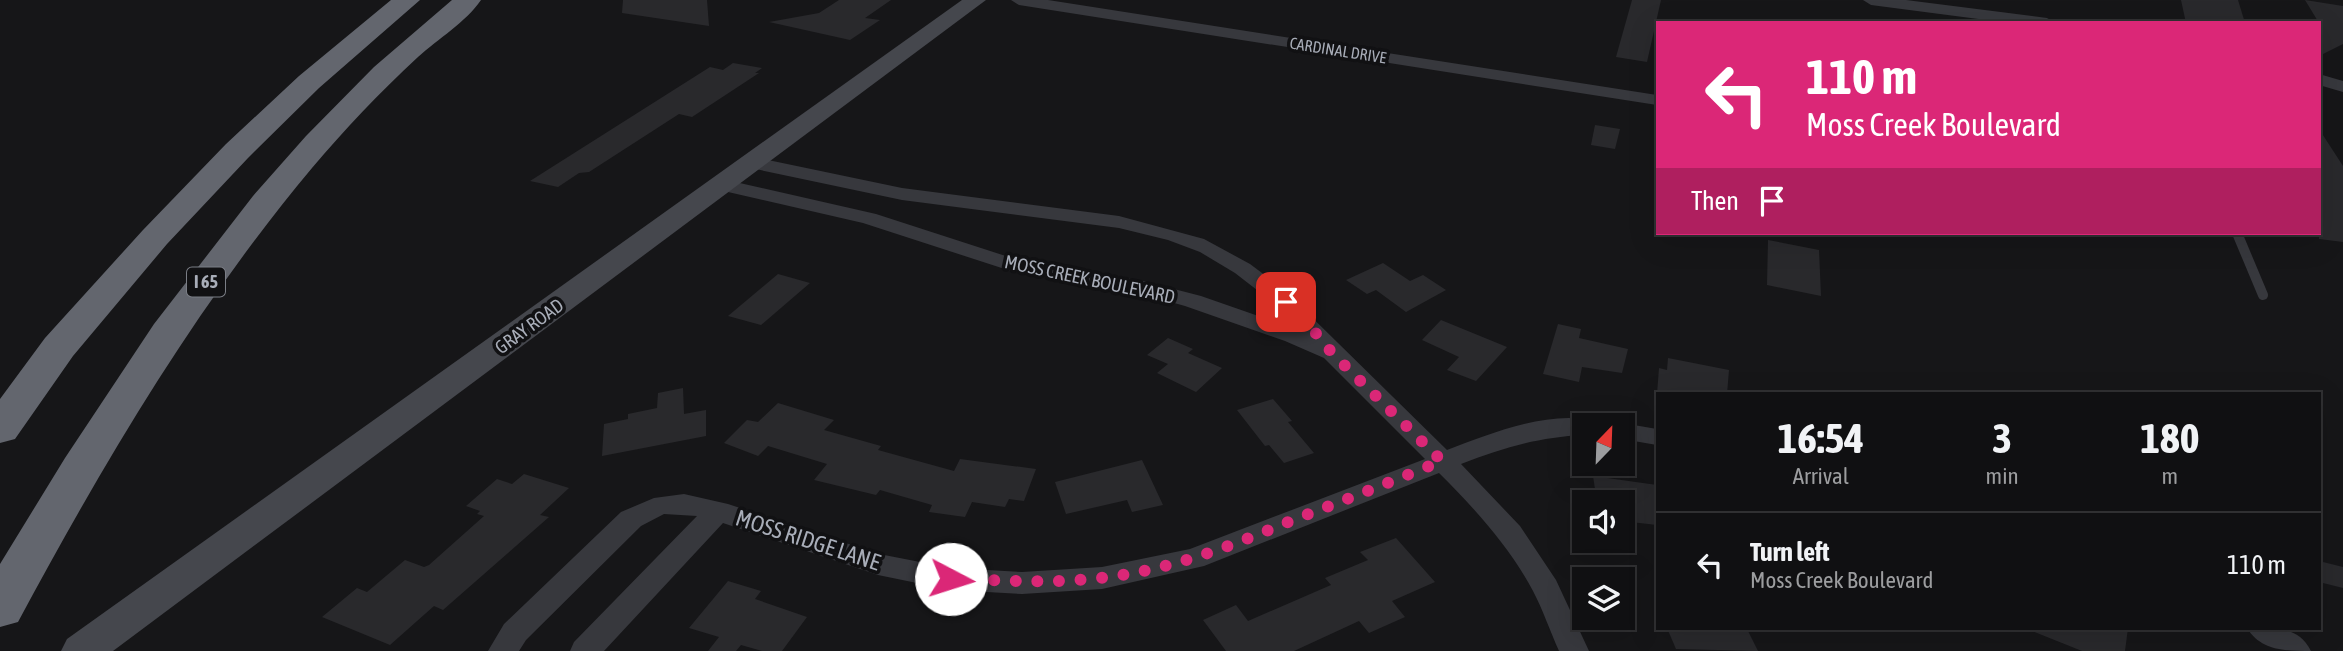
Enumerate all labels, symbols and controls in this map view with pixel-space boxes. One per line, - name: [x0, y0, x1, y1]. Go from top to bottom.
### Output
- street label: CARDINAL DRIVE: [1288, 33, 1388, 67]
- text: 110 m: [1806, 48, 1917, 104]
- icon: left: [1691, 49, 1782, 140]
- text: Moss Creek Boulevard: [1806, 106, 2061, 143]
- icon: arrive: [1753, 182, 1791, 220]
- text: Then: [1691, 186, 1739, 216]
- street label: MOSS CREEK BOULEVARD: [1003, 250, 1177, 308]
- road number: I 65: [187, 268, 225, 296]
- pin: [1256, 272, 1316, 332]
- icon: arrive: [1267, 283, 1305, 321]
- street label: GRAY ROAD: [490, 294, 568, 358]
- north arrow: [1572, 413, 1634, 476]
- map controls: [1572, 413, 1635, 630]
- text: 16:54: [1778, 414, 1864, 462]
- text: 3: [1992, 414, 2012, 462]
- text: 180: [2140, 414, 2199, 462]
- text: Arrival: [1793, 463, 1849, 489]
- text: min: [1986, 463, 2019, 489]
- text: m: [2162, 463, 2178, 489]
- button: sound: [1572, 490, 1635, 553]
- street label: MOSS RIDGE LANE: [733, 504, 884, 576]
- text: Turn left: [1750, 537, 1830, 567]
- position arrow: [914, 542, 988, 616]
- icon: left: [1691, 546, 1729, 584]
- text: 110 m: [2227, 550, 2286, 580]
- button: layers: [1572, 567, 1635, 630]
- text: Moss Creek Boulevard: [1750, 567, 1933, 593]

